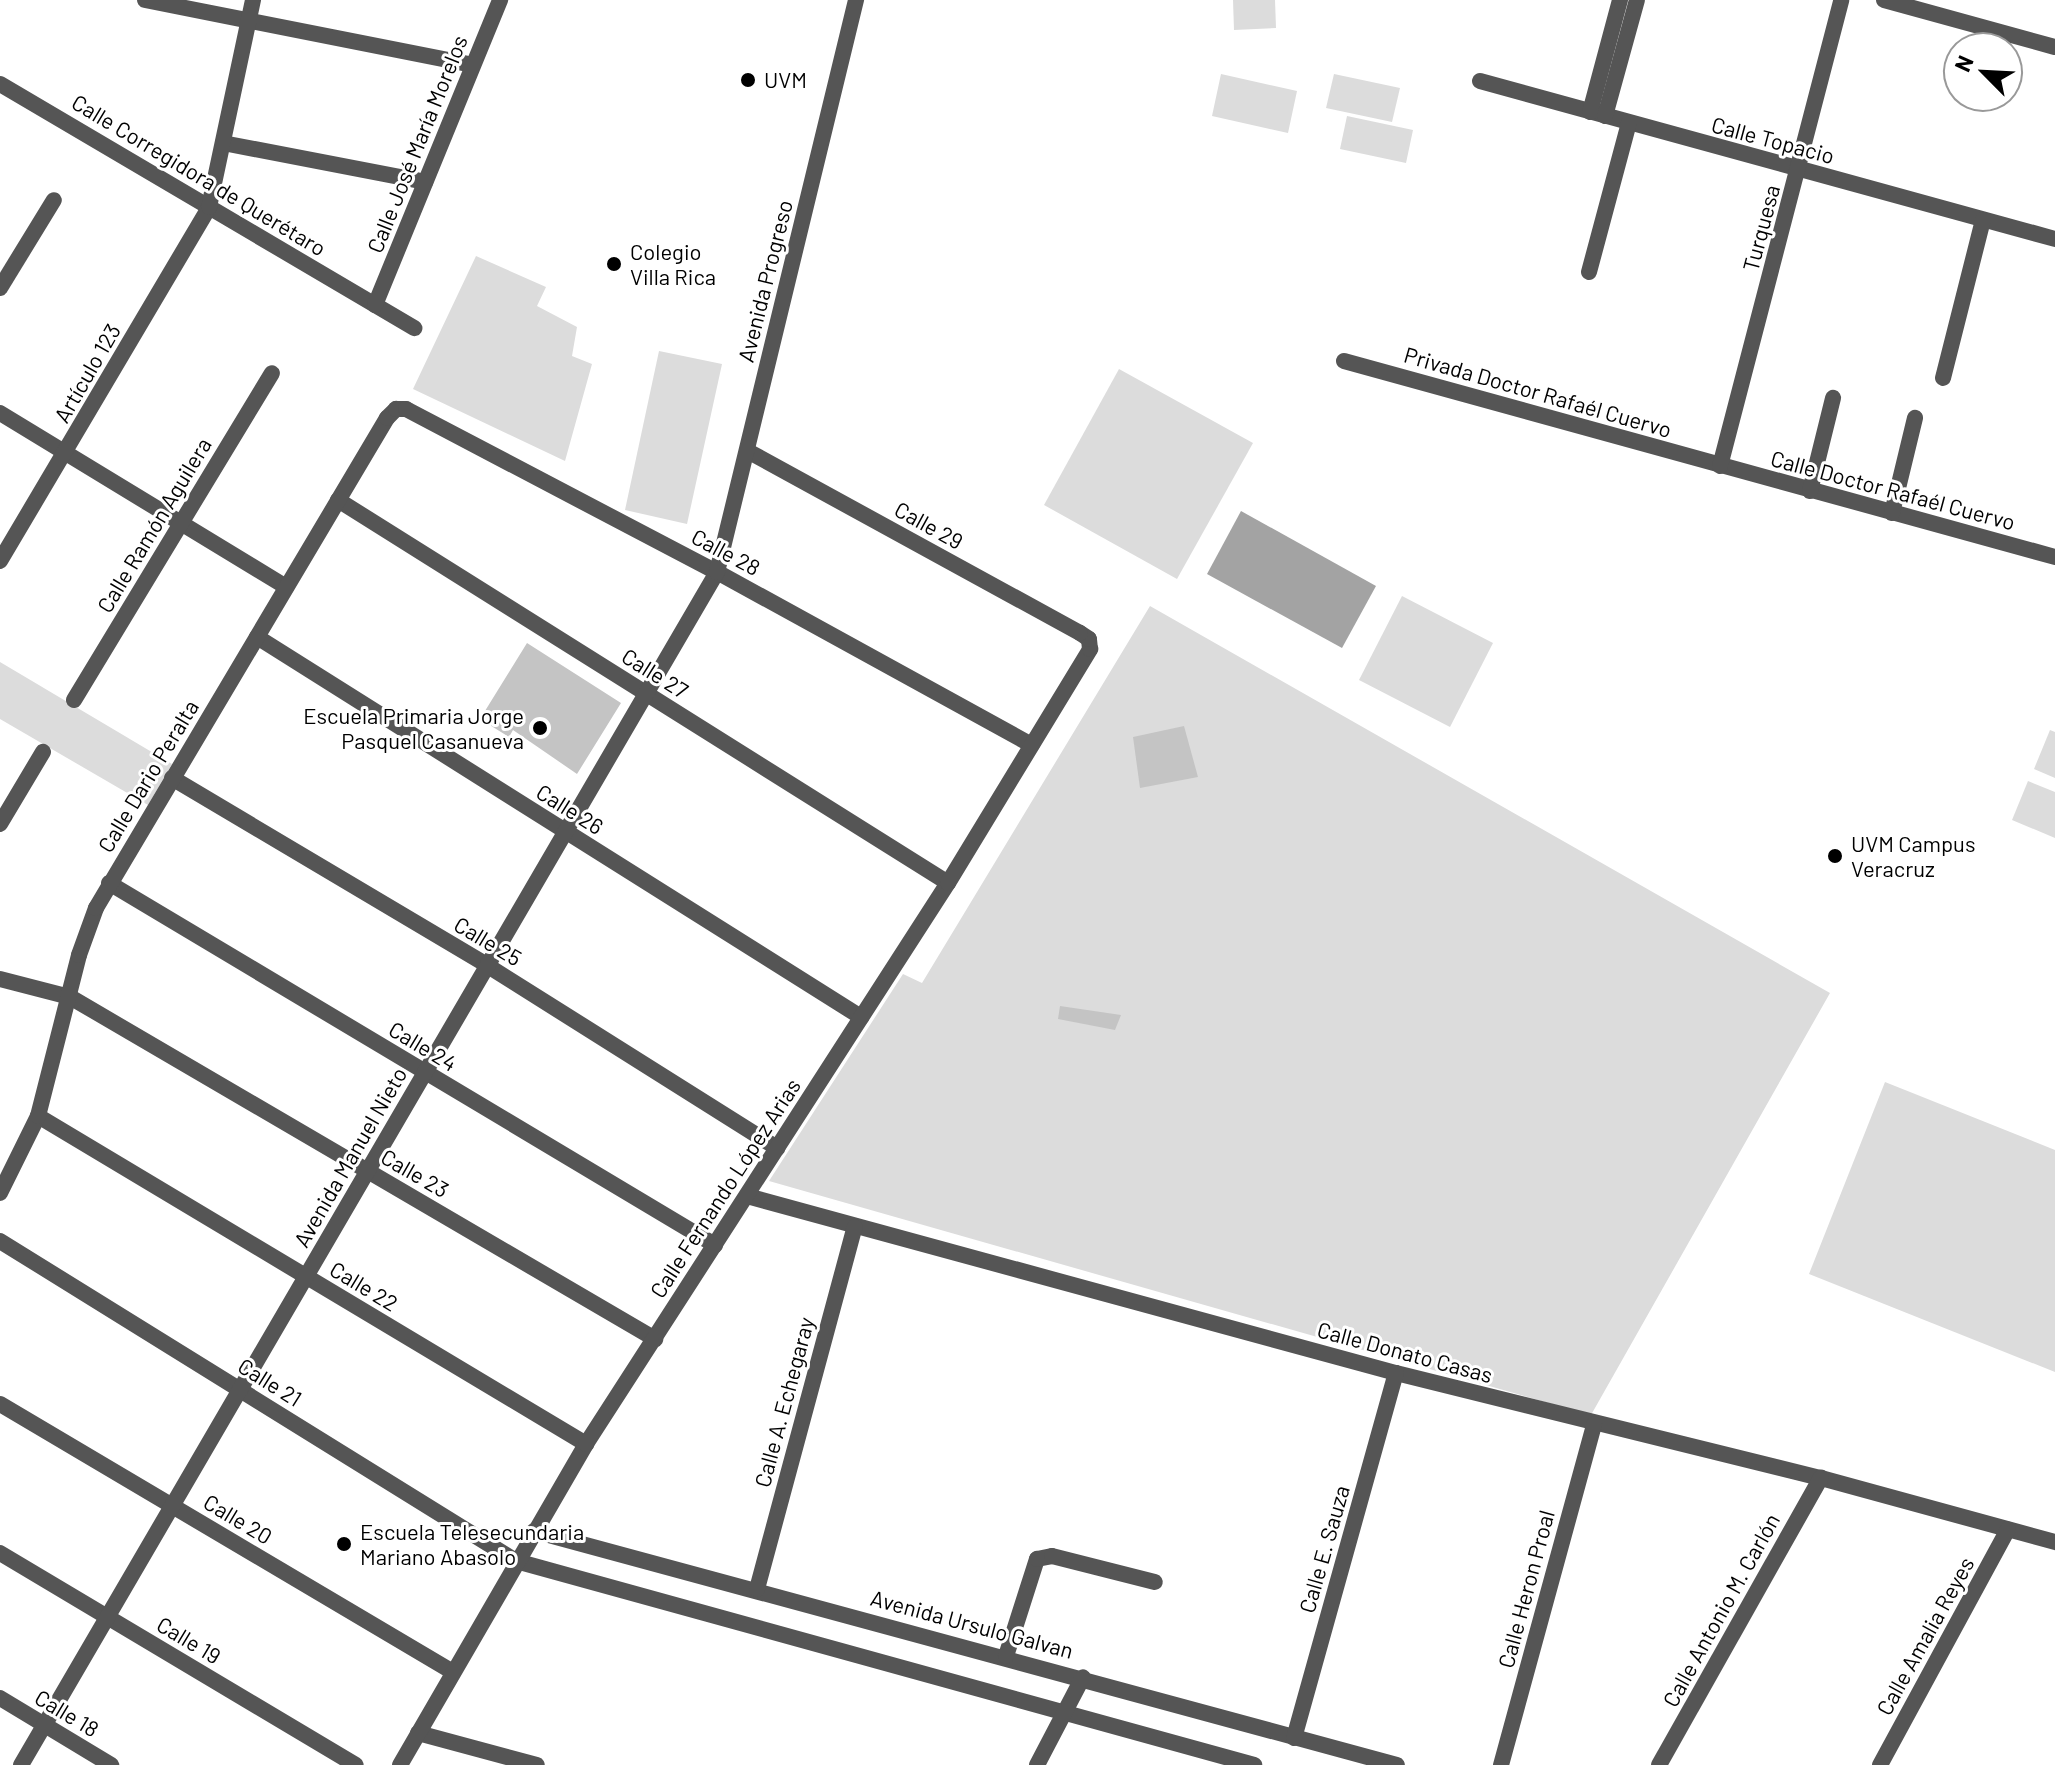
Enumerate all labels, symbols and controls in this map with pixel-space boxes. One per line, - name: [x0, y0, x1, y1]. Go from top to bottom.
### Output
- street label: Calle José María Morelos: [361, 31, 473, 257]
- north arrow: [1943, 32, 2023, 112]
- text: N: [1948, 51, 1978, 75]
- place label: UVM: [764, 67, 807, 93]
- marker: UVM: [739, 71, 757, 89]
- street label: Calle Corregidora de Querétaro: [67, 89, 331, 261]
- street label: Calle Topacio: [1709, 111, 1837, 169]
- street label: Turquesa: [1737, 182, 1785, 274]
- street label: Avenida Progreso: [732, 197, 798, 365]
- place label: Colegio Villa Rica: [630, 238, 716, 290]
- marker: Colegio Villa Rica: [605, 255, 623, 273]
- street label: Artículo 123: [48, 319, 126, 427]
- street label: Privada Doctor Rafaél Cuervo: [1401, 341, 1675, 443]
- street label: Calle Ramón Aguilera: [91, 433, 217, 617]
- street label: Calle Doctor Rafaél Cuervo: [1768, 445, 2018, 535]
- street label: Calle 29: [890, 496, 968, 554]
- street label: Calle 28: [687, 523, 765, 581]
- street label: Calle 27: [617, 642, 693, 704]
- street label: Calle Dario Peralta: [92, 695, 204, 857]
- place label: Escuela Primaria Jorge Pasquel Casanueva: [303, 702, 524, 754]
- marker: Escuela Primaria Jorge Pasquel Casanueva: [531, 719, 549, 737]
- street label: Calle 26: [532, 778, 608, 840]
- place label: UVM Campus Veracruz: [1851, 830, 1975, 882]
- marker: UVM Campus Veracruz: [1826, 847, 1844, 865]
- street label: Calle 25: [450, 911, 526, 971]
- street label: Calle 24: [384, 1015, 462, 1077]
- street label: Avenida Manuel Nieto: [288, 1062, 412, 1252]
- street label: Calle Fernando López Arias: [644, 1073, 806, 1303]
- street label: Calle 23: [376, 1143, 454, 1203]
- street label: Calle 22: [325, 1256, 403, 1316]
- street label: Calle A. Echegaray: [749, 1314, 819, 1490]
- street label: Calle Donato Casas: [1315, 1316, 1495, 1388]
- street label: Calle 21: [233, 1352, 307, 1412]
- street label: Calle E. Sauza: [1293, 1482, 1355, 1616]
- street label: Calle 20: [199, 1488, 277, 1550]
- street label: Calle Heron Proal: [1492, 1507, 1560, 1671]
- street label: Calle Antonio M. Carlón: [1657, 1509, 1785, 1711]
- place label: Escuela Telesecundaria Mariano Abasolo: [360, 1518, 584, 1570]
- marker: Escuela Telesecundaria Mariano Abasolo: [335, 1535, 353, 1553]
- street label: Calle Amalia Reyes: [1871, 1552, 1979, 1720]
- street label: Avenida Ursulo Galvan: [868, 1584, 1076, 1664]
- street label: Calle 19: [152, 1611, 226, 1669]
- street label: Calle 18: [30, 1684, 104, 1742]

